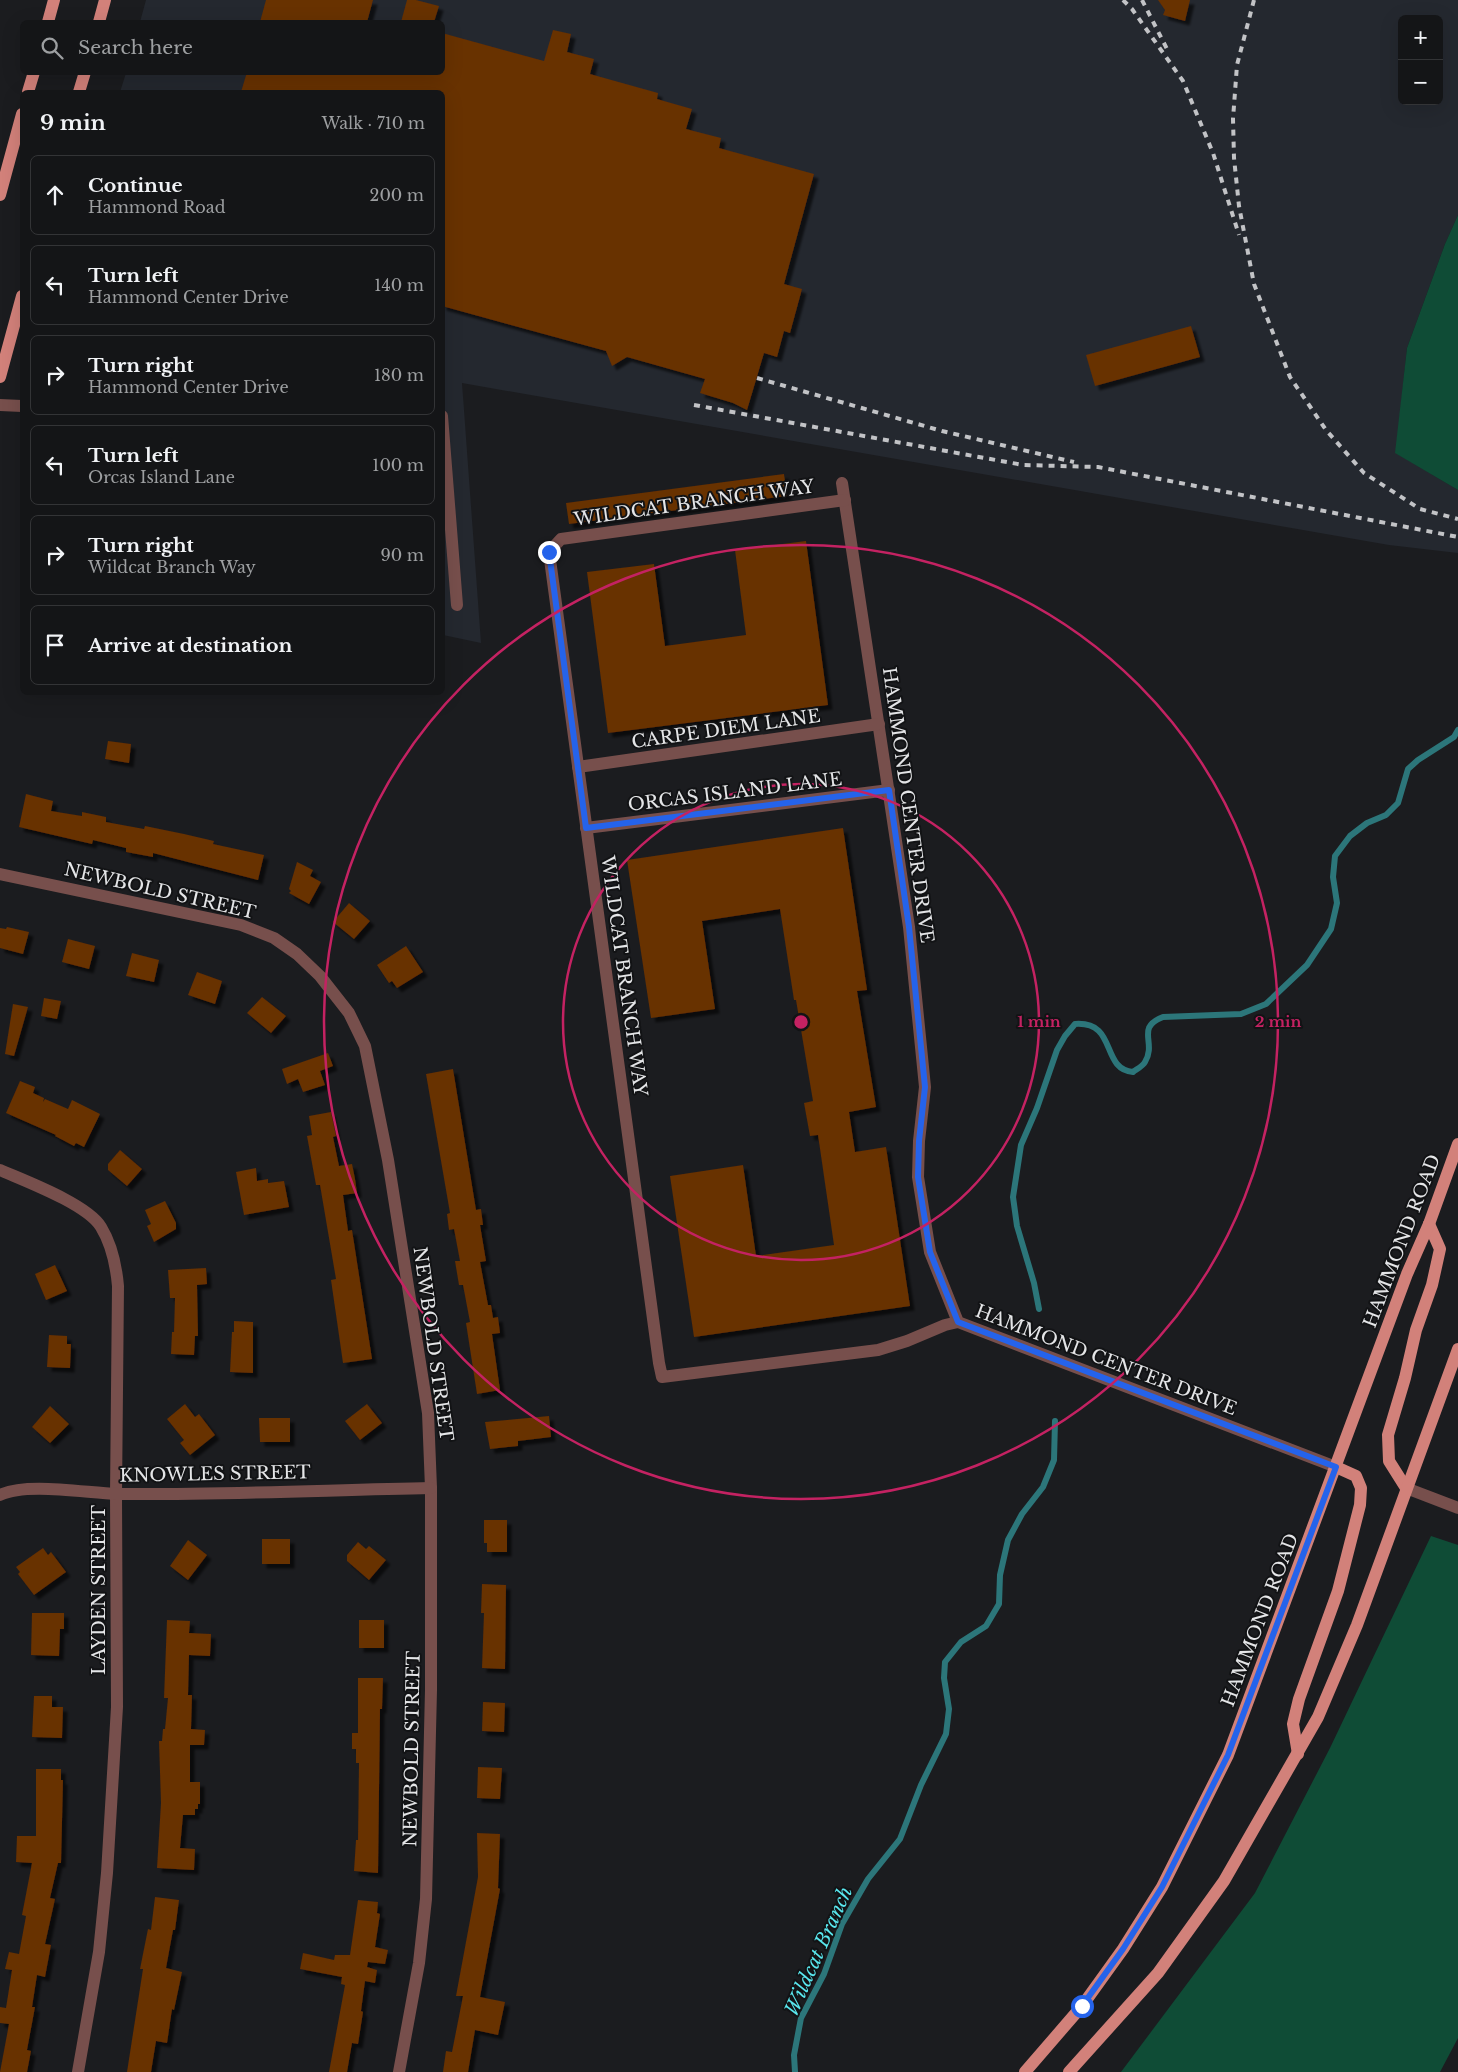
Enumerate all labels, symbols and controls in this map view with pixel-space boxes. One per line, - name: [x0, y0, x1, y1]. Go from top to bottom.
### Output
- map controls: [1398, 15, 1443, 105]
- button: +: [1398, 15, 1443, 60]
- search box: [20, 20, 445, 75]
- icon: search: [38, 34, 66, 62]
- text: Search here: [78, 36, 193, 59]
- button: −: [1398, 60, 1443, 105]
- text: 9 min: [40, 110, 106, 136]
- text: Walk · 710 m: [322, 113, 425, 133]
- text: Continue: [88, 174, 183, 197]
- icon: ahead: [41, 181, 69, 209]
- text: 200 m: [370, 185, 424, 205]
- text: Hammond Road: [88, 197, 225, 217]
- text: Turn left: [88, 264, 179, 287]
- icon: left: [41, 271, 69, 299]
- text: 140 m: [374, 275, 424, 295]
- text: Hammond Center Drive: [88, 287, 289, 307]
- text: Turn right: [88, 354, 194, 377]
- icon: right: [41, 361, 69, 389]
- text: 180 m: [374, 365, 424, 385]
- text: Hammond Center Drive: [88, 377, 289, 397]
- text: Turn left: [88, 444, 179, 467]
- icon: left: [41, 451, 69, 479]
- text: 100 m: [372, 455, 424, 475]
- text: Orcas Island Lane: [88, 467, 235, 487]
- street label: WILDCAT BRANCH WAY: [571, 475, 817, 531]
- text: Turn right: [88, 534, 194, 557]
- icon: right: [41, 541, 69, 569]
- route end: [538, 541, 561, 564]
- text: 90 m: [381, 545, 424, 565]
- text: Wildcat Branch Way: [88, 557, 256, 577]
- icon: arrive: [41, 631, 69, 659]
- text: Arrive at destination: [88, 634, 292, 657]
- street label: HAMMOND CENTER DRIVE: [878, 666, 938, 944]
- street label: CARPE DIEM LANE: [630, 705, 822, 753]
- street label: ORCAS ISLAND LANE: [627, 768, 843, 816]
- street label: WILDCAT BRANCH WAY: [596, 853, 652, 1099]
- street label: NEWBOLD STREET: [62, 858, 258, 924]
- text: 1 min: [1017, 1012, 1061, 1031]
- text: 2 min: [1255, 1012, 1301, 1031]
- centre of rings: [792, 1013, 810, 1031]
- street label: HAMMOND ROAD: [1359, 1151, 1445, 1331]
- street label: NEWBOLD STREET: [408, 1245, 458, 1443]
- street label: HAMMOND CENTER DRIVE: [972, 1300, 1240, 1420]
- street label: KNOWLES STREET: [119, 1461, 311, 1487]
- street label: LAYDEN STREET: [88, 1505, 110, 1675]
- street label: HAMMOND ROAD: [1217, 1530, 1303, 1710]
- street label: NEWBOLD STREET: [399, 1650, 425, 1847]
- water label: Wildcat Branch: [780, 1883, 857, 2019]
- route start: [1071, 1995, 1094, 2018]

